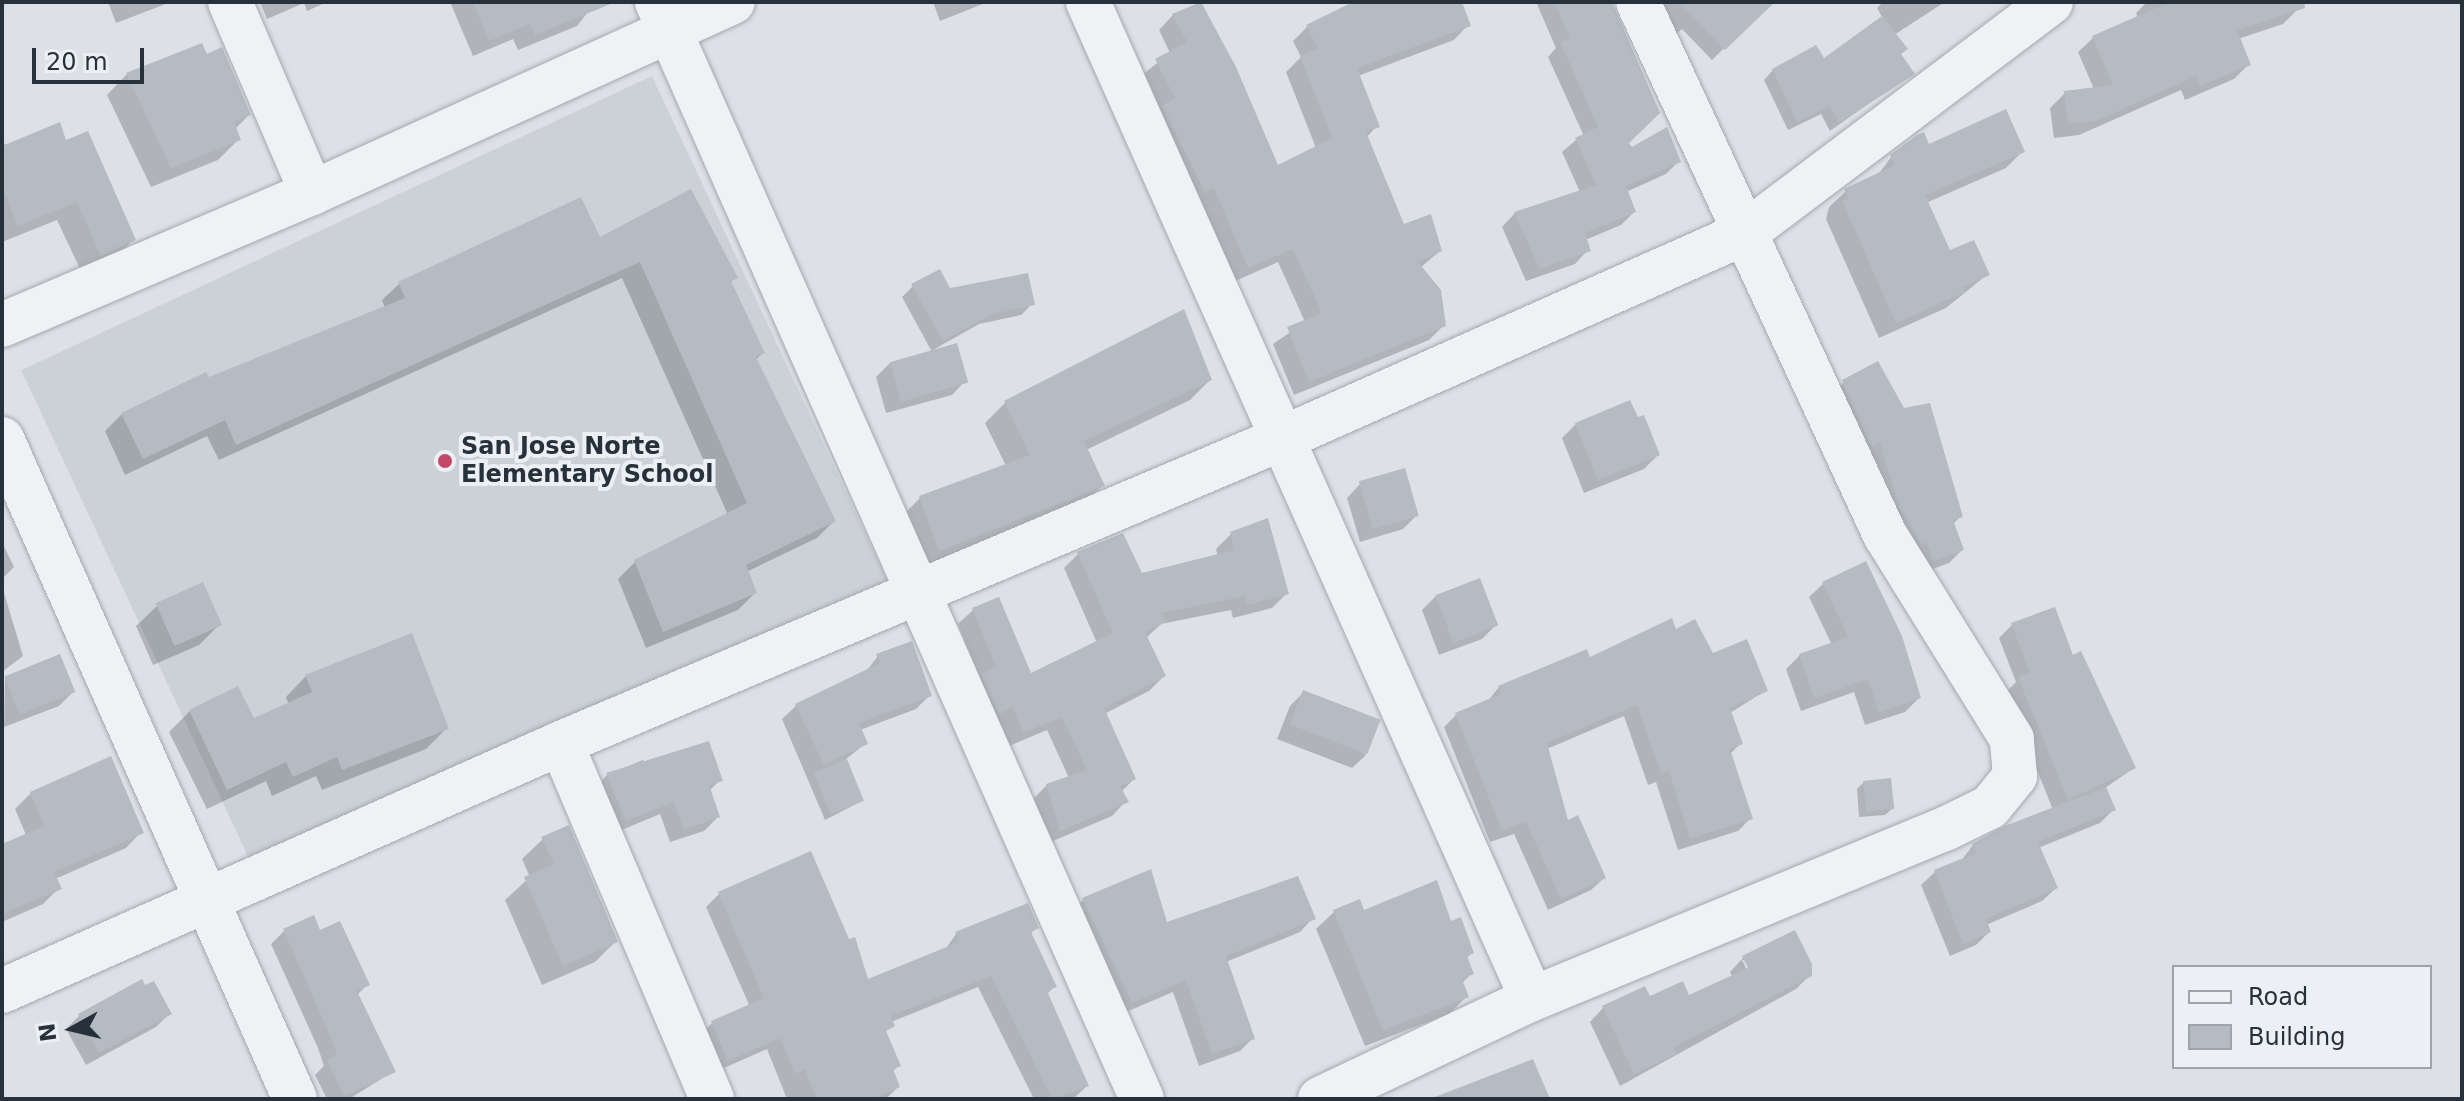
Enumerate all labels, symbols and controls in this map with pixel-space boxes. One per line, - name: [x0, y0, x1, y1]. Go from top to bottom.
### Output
- scale bar: [36, 32, 148, 82]
- text: 20 m: [46, 48, 108, 76]
- place label: San Jose Norte Elementary School: [461, 433, 714, 489]
- marker: San Jose Norte Elementary School: [436, 452, 454, 470]
- legend: [2172, 965, 2432, 1069]
- text: Road: [2248, 983, 2308, 1011]
- north arrow: [32, 989, 112, 1069]
- text: N: [34, 1022, 61, 1043]
- text: Building: [2248, 1023, 2345, 1051]

